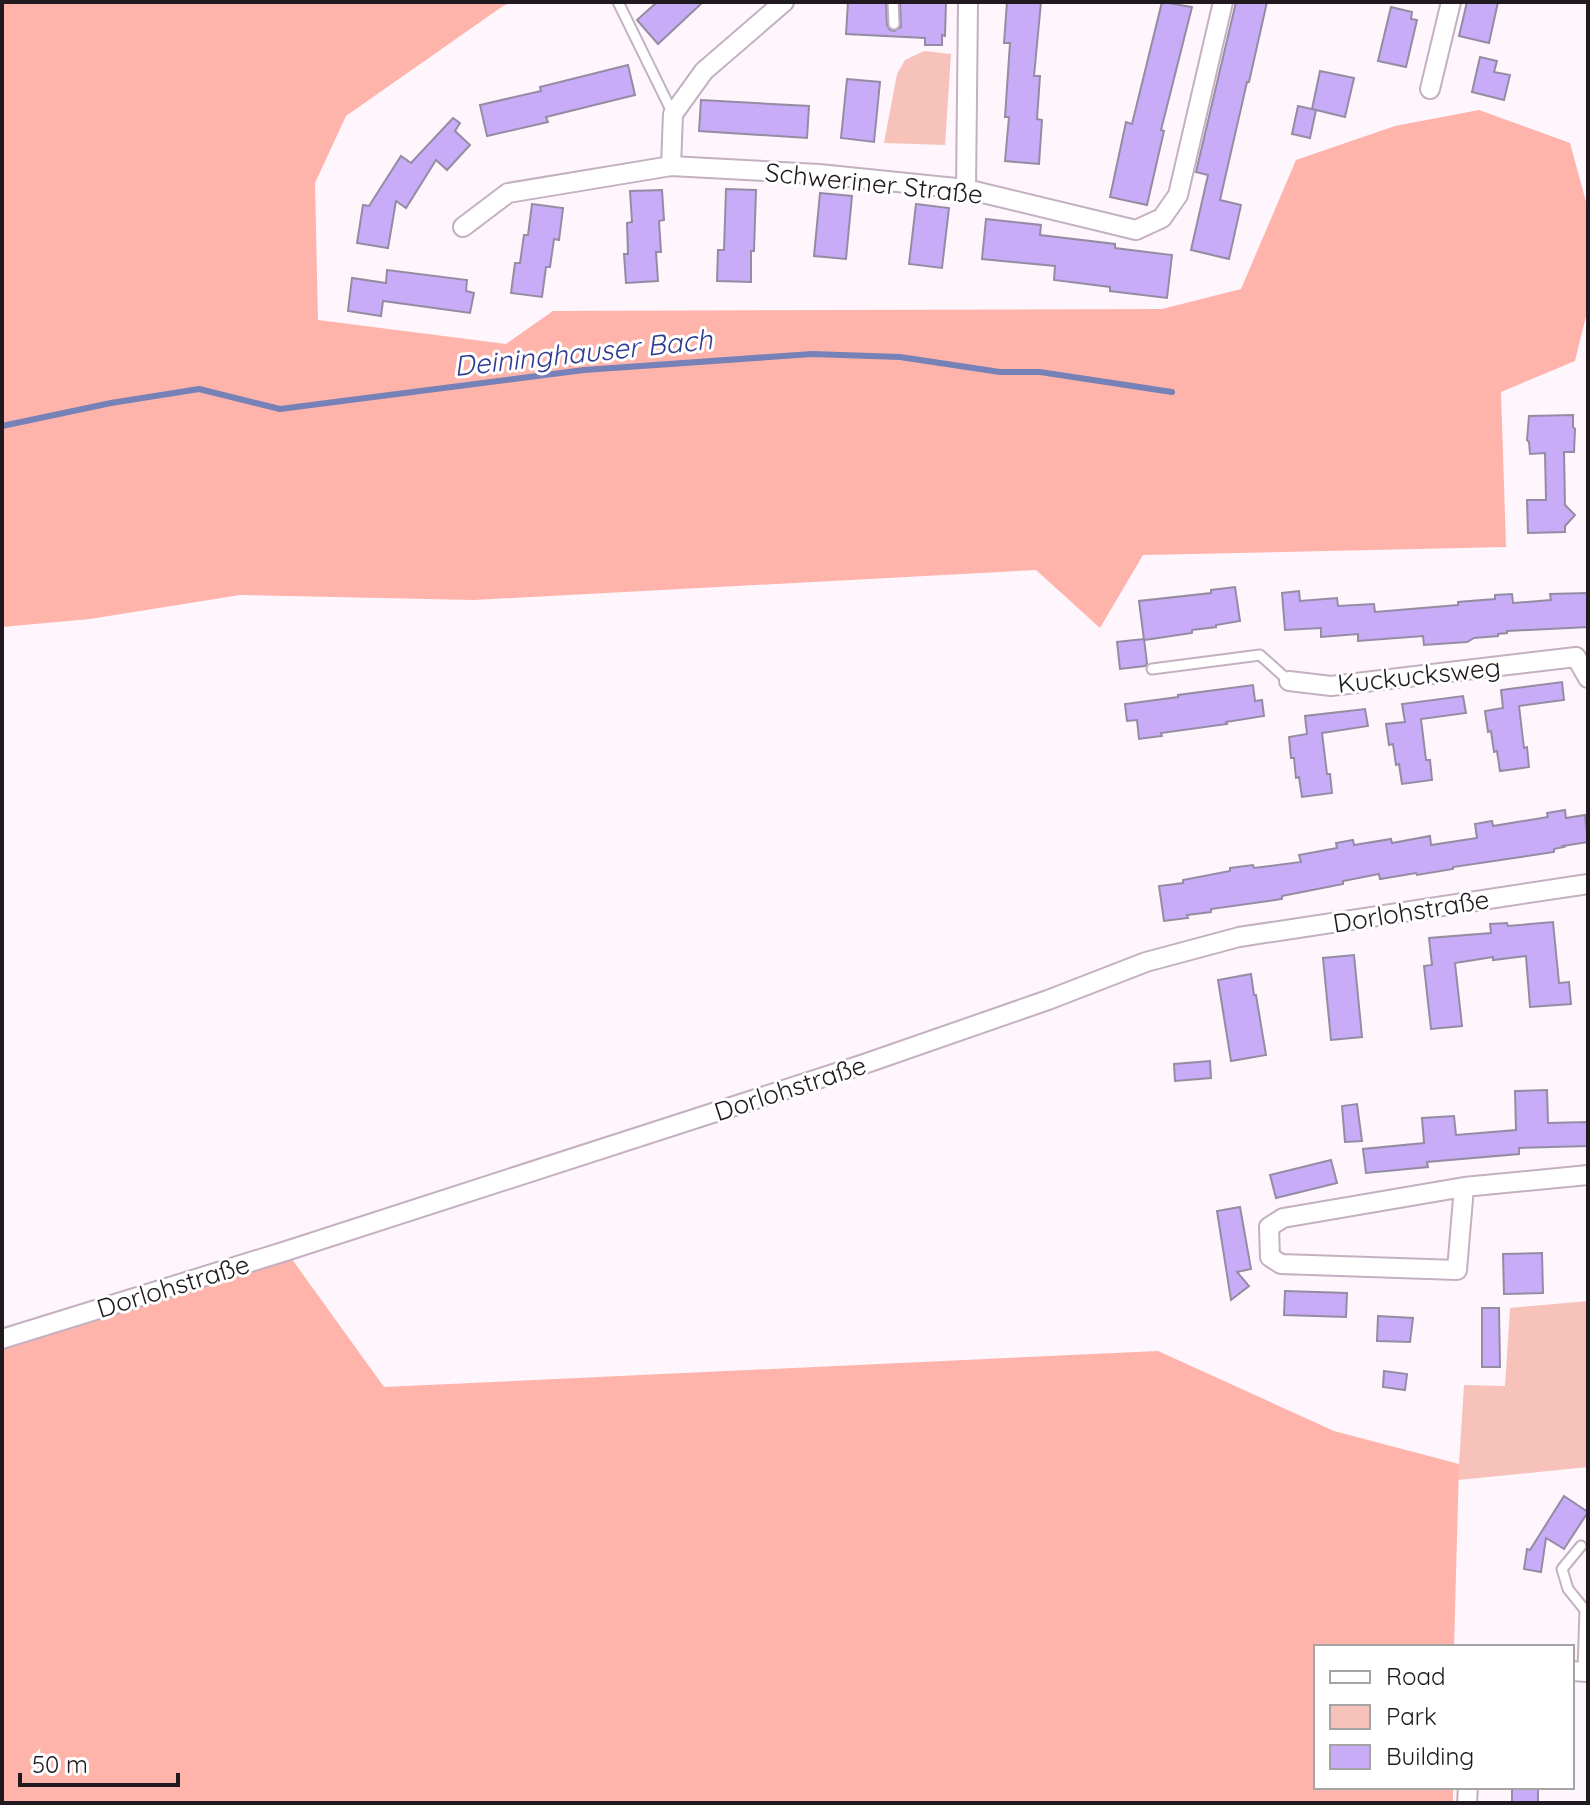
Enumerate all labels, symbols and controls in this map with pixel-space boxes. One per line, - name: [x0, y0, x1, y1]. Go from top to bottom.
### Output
- street label: Schweriner Straße: [763, 155, 985, 211]
- water label: Deininghauser Bach: [452, 321, 715, 383]
- street label: Kuckucksweg: [1336, 650, 1502, 700]
- street label: Dorlohstraße: [1331, 882, 1491, 940]
- street label: Dorlohstraße: [710, 1048, 870, 1128]
- street label: Dorlohstraße: [93, 1247, 253, 1325]
- legend: [1314, 1645, 1574, 1789]
- text: Road: [1386, 1661, 1446, 1691]
- text: Park: [1386, 1701, 1437, 1731]
- scale bar: [20, 1737, 178, 1787]
- text: Building: [1386, 1741, 1474, 1771]
- text: 50 m: [32, 1749, 88, 1779]

